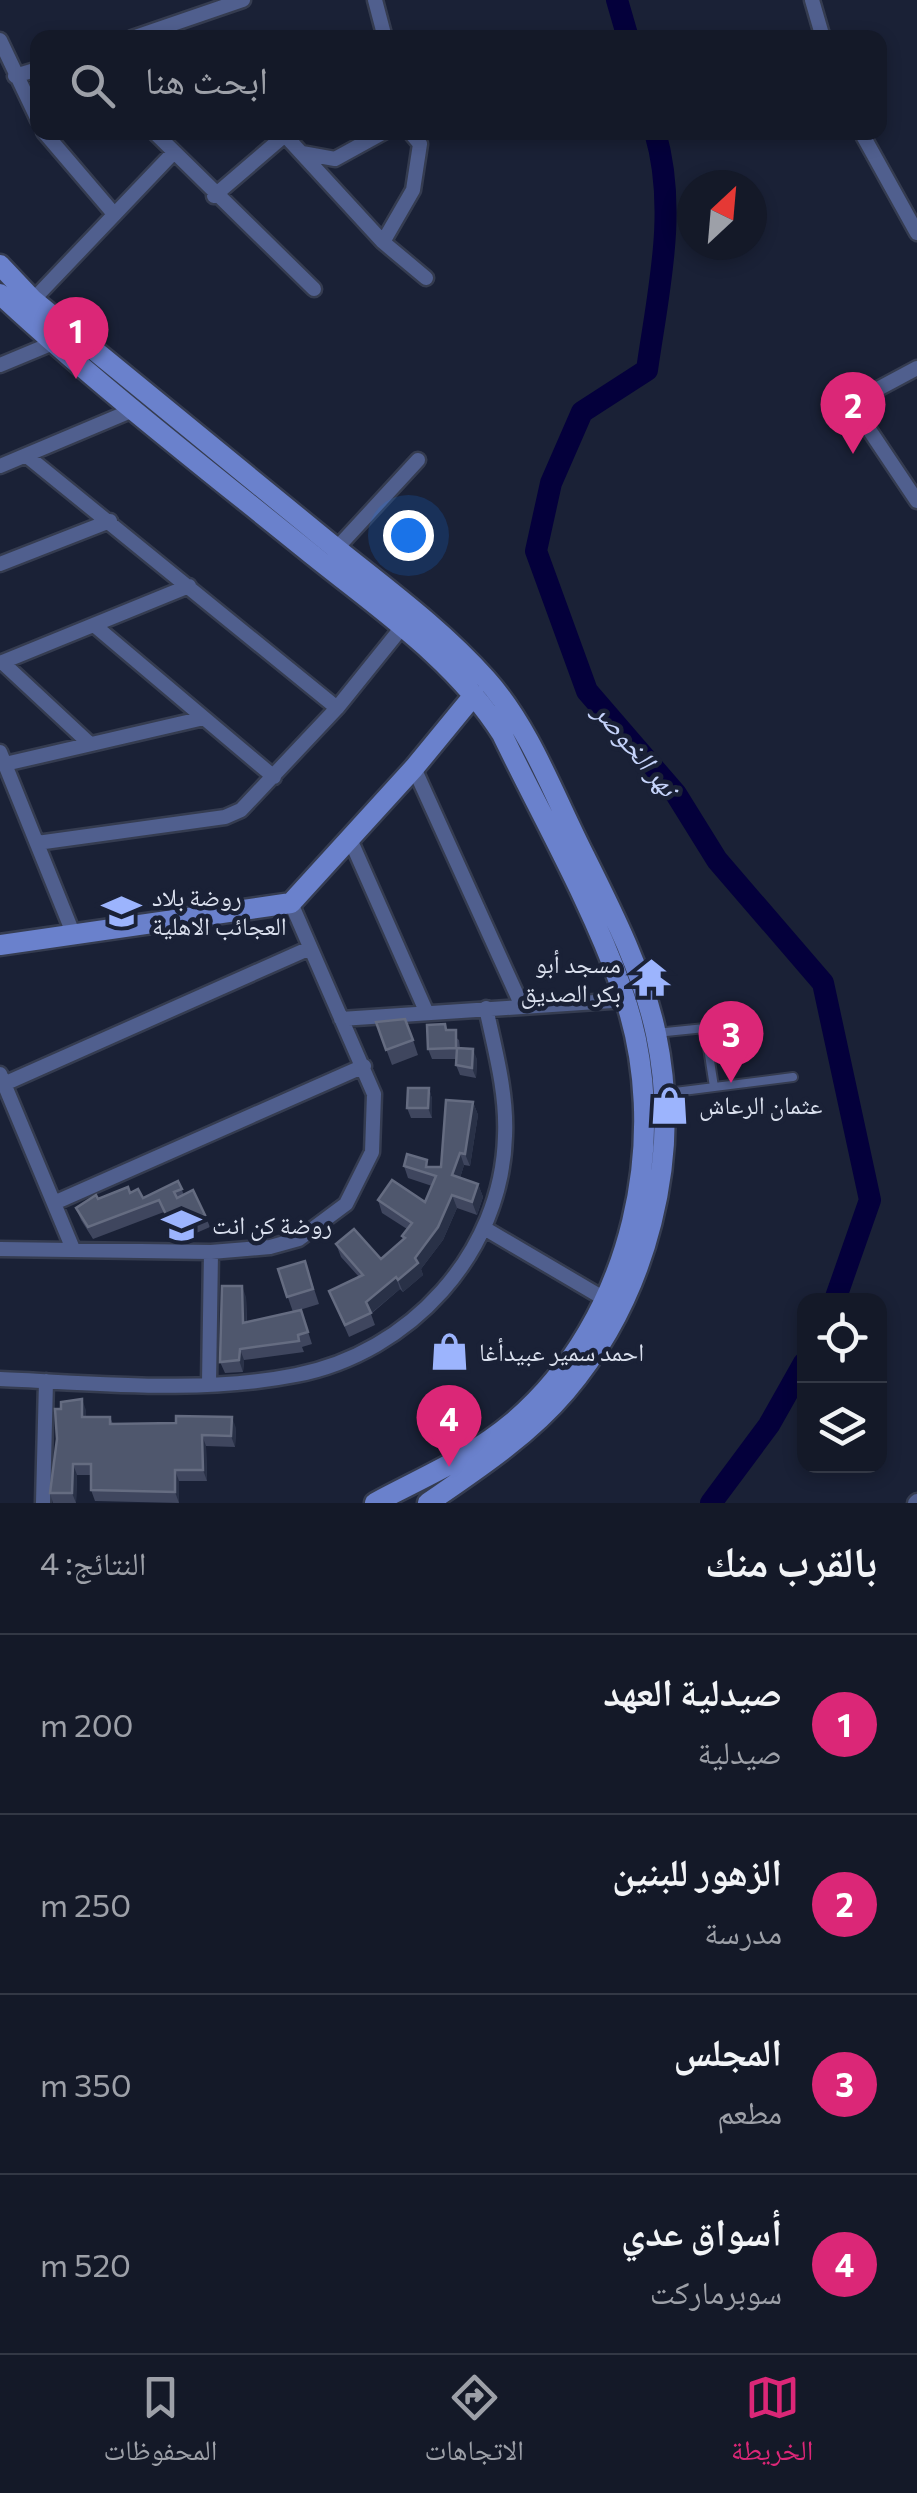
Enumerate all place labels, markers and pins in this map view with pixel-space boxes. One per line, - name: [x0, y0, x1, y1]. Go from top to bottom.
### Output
- pin: 1: [44, 296, 108, 379]
- pin: 2: [820, 372, 886, 454]
- place label: روضة بلاد العجائب الاهلية: [152, 881, 287, 941]
- school or university icon: روضة بلاد العجائب الاهلية: [101, 890, 143, 932]
- place label: مسجد أبو بكر الصديق: [521, 948, 621, 1009]
- temple icon: مسجد أبو بكر الصديق: [630, 957, 672, 999]
- pin: 3: [698, 1000, 764, 1083]
- shop icon: عثمان الرعاش: [648, 1084, 690, 1126]
- place label: عثمان الرعاش: [699, 1089, 822, 1121]
- school or university icon: روضة كن انت: [161, 1204, 203, 1246]
- place label: روضة كن انت: [212, 1209, 332, 1241]
- shop icon: احمد سمير عبيدأغا: [428, 1331, 470, 1373]
- place label: احمد سمير عبيدأغا: [479, 1336, 644, 1367]
- pin: 4: [416, 1384, 482, 1467]

